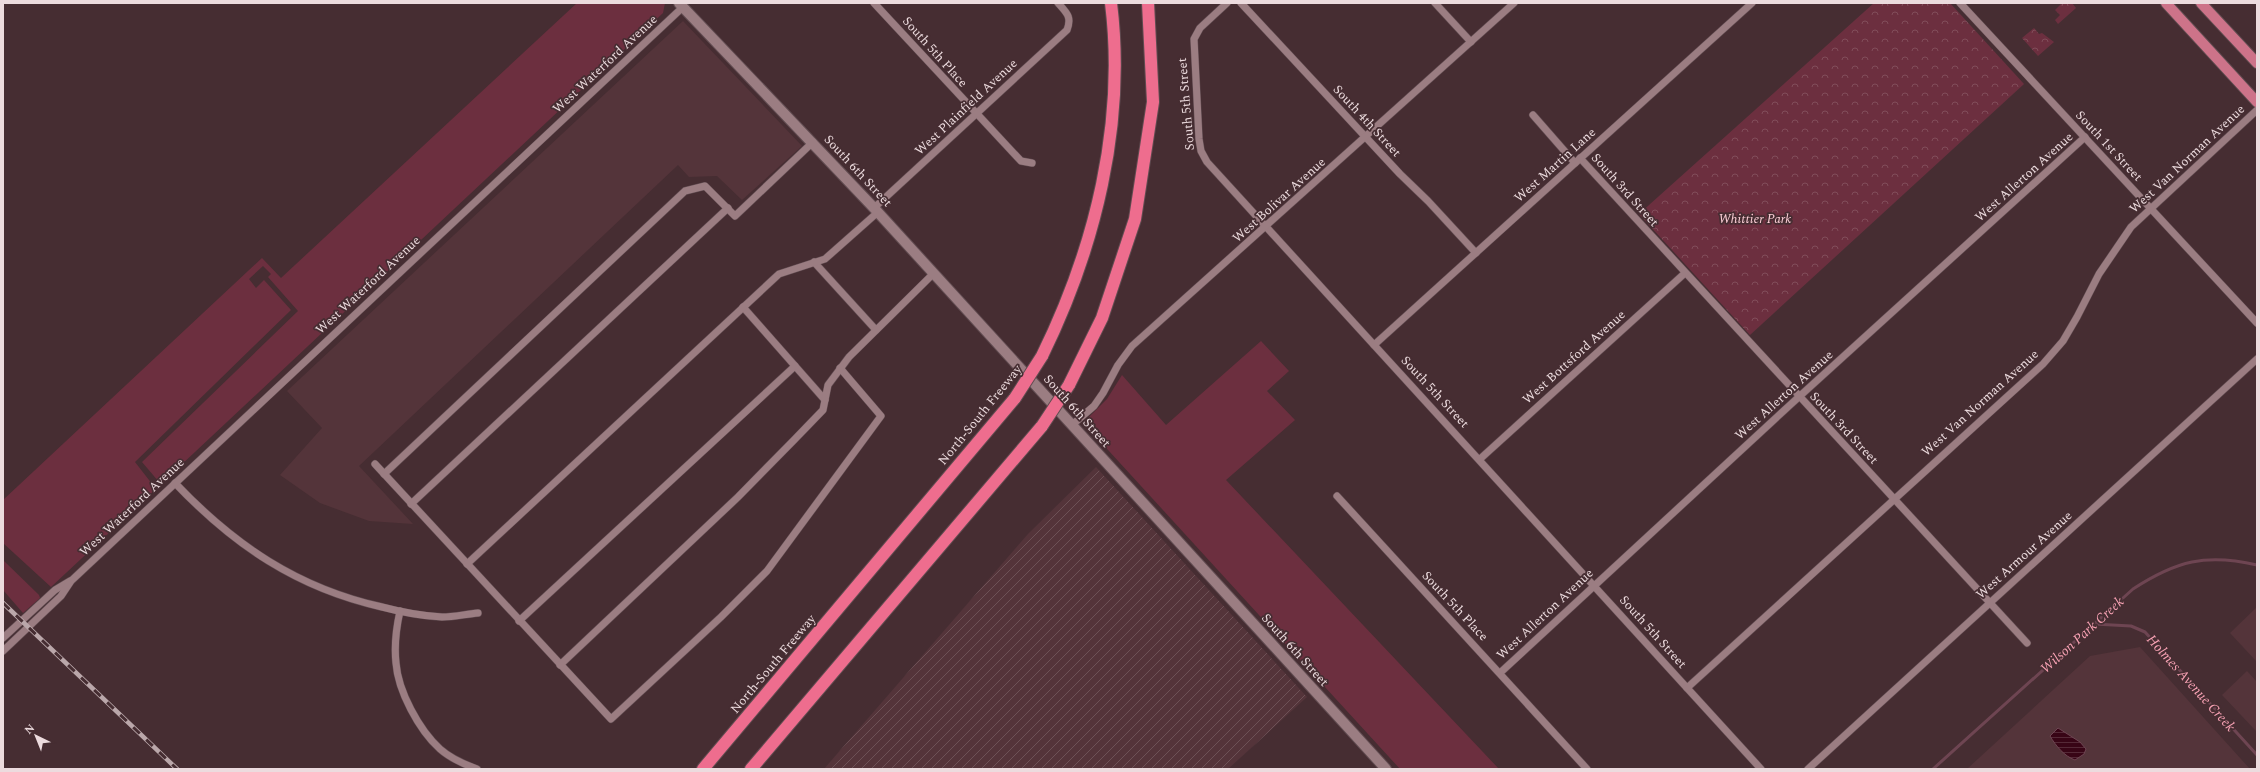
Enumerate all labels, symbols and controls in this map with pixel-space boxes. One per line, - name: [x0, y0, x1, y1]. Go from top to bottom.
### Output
- street label: West Waterford Avenue: [548, 10, 662, 118]
- street label: South 5th Place: [898, 12, 972, 92]
- street label: West Plainfield Avenue: [910, 54, 1022, 160]
- street label: South 5th Street: [1172, 56, 1200, 151]
- street label: South 4th Street: [1328, 80, 1406, 162]
- street label: West Van Norman Avenue: [2125, 100, 2249, 218]
- street label: South 1st Street: [2071, 106, 2148, 186]
- street label: West Martin Lane: [1510, 123, 1600, 207]
- street label: West Allerton Avenue: [1970, 127, 2078, 227]
- street label: South 6th Street: [819, 130, 897, 212]
- street label: South 3rd Street: [1586, 149, 1664, 232]
- street label: West Bolivar Avenue: [1228, 153, 1330, 247]
- park label: Whittier Park: [1719, 209, 1791, 229]
- street label: West Waterford Avenue: [311, 231, 425, 339]
- street label: West Bottsford Avenue: [1518, 305, 1630, 409]
- street label: West Allerton Avenue: [1730, 345, 1838, 445]
- street label: West Van Norman Avenue: [1917, 345, 2043, 461]
- street label: South 5th Street: [1396, 351, 1474, 433]
- street label: North-South Freeway: [933, 360, 1027, 470]
- street label: South 6th Street: [1038, 370, 1116, 453]
- street label: South 3rd Street: [1805, 387, 1883, 469]
- street label: West Waterford Avenue: [75, 453, 189, 561]
- street label: West Armour Avenue: [1971, 506, 2077, 604]
- street label: West Allerton Avenue: [1492, 564, 1598, 664]
- street label: South 5th Place: [1417, 566, 1493, 646]
- street label: South 5th Street: [1614, 591, 1692, 674]
- water label: Wilson Park Creek: [2035, 591, 2129, 678]
- street label: North-South Freeway: [725, 609, 821, 718]
- street label: South 6th Street: [1256, 609, 1334, 692]
- water label: Holmes Avenue Creek: [2141, 630, 2241, 737]
- north arrow: [16, 716, 56, 756]
- text: N: [20, 720, 39, 738]

